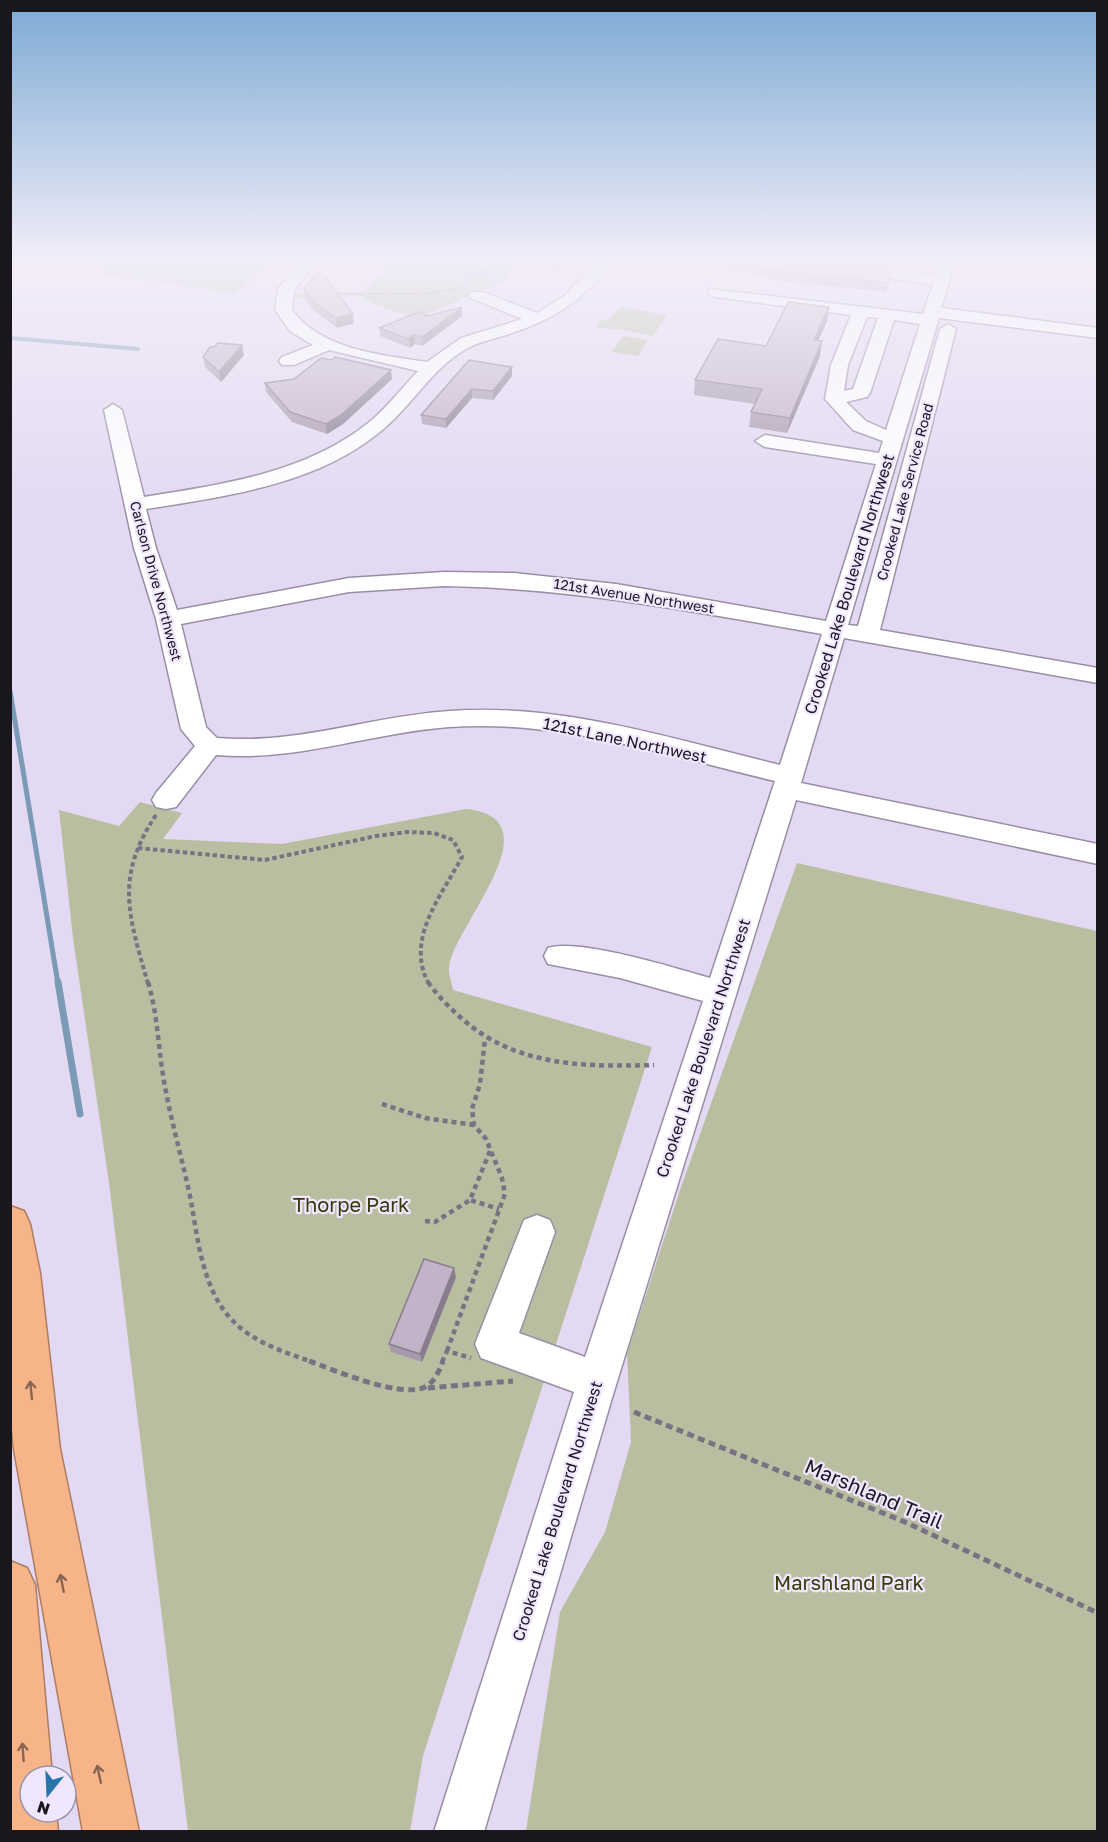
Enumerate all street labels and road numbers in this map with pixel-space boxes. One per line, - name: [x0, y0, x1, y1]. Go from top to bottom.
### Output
- street label: Crooked Lake Service Road: [873, 401, 936, 582]
- street label: Crooked Lake Boulevard Northwest: [800, 451, 898, 717]
- street label: Carlson Drive Northwest: [127, 499, 186, 663]
- street label: 121st Avenue Northwest: [553, 574, 716, 617]
- street label: 121st Lane Northwest: [541, 713, 709, 767]
- street label: Crooked Lake Boulevard Northwest: [652, 916, 754, 1180]
- street label: Crooked Lake Boulevard Northwest: [508, 1378, 606, 1644]
- street label: Marshland Trail: [802, 1453, 947, 1533]

